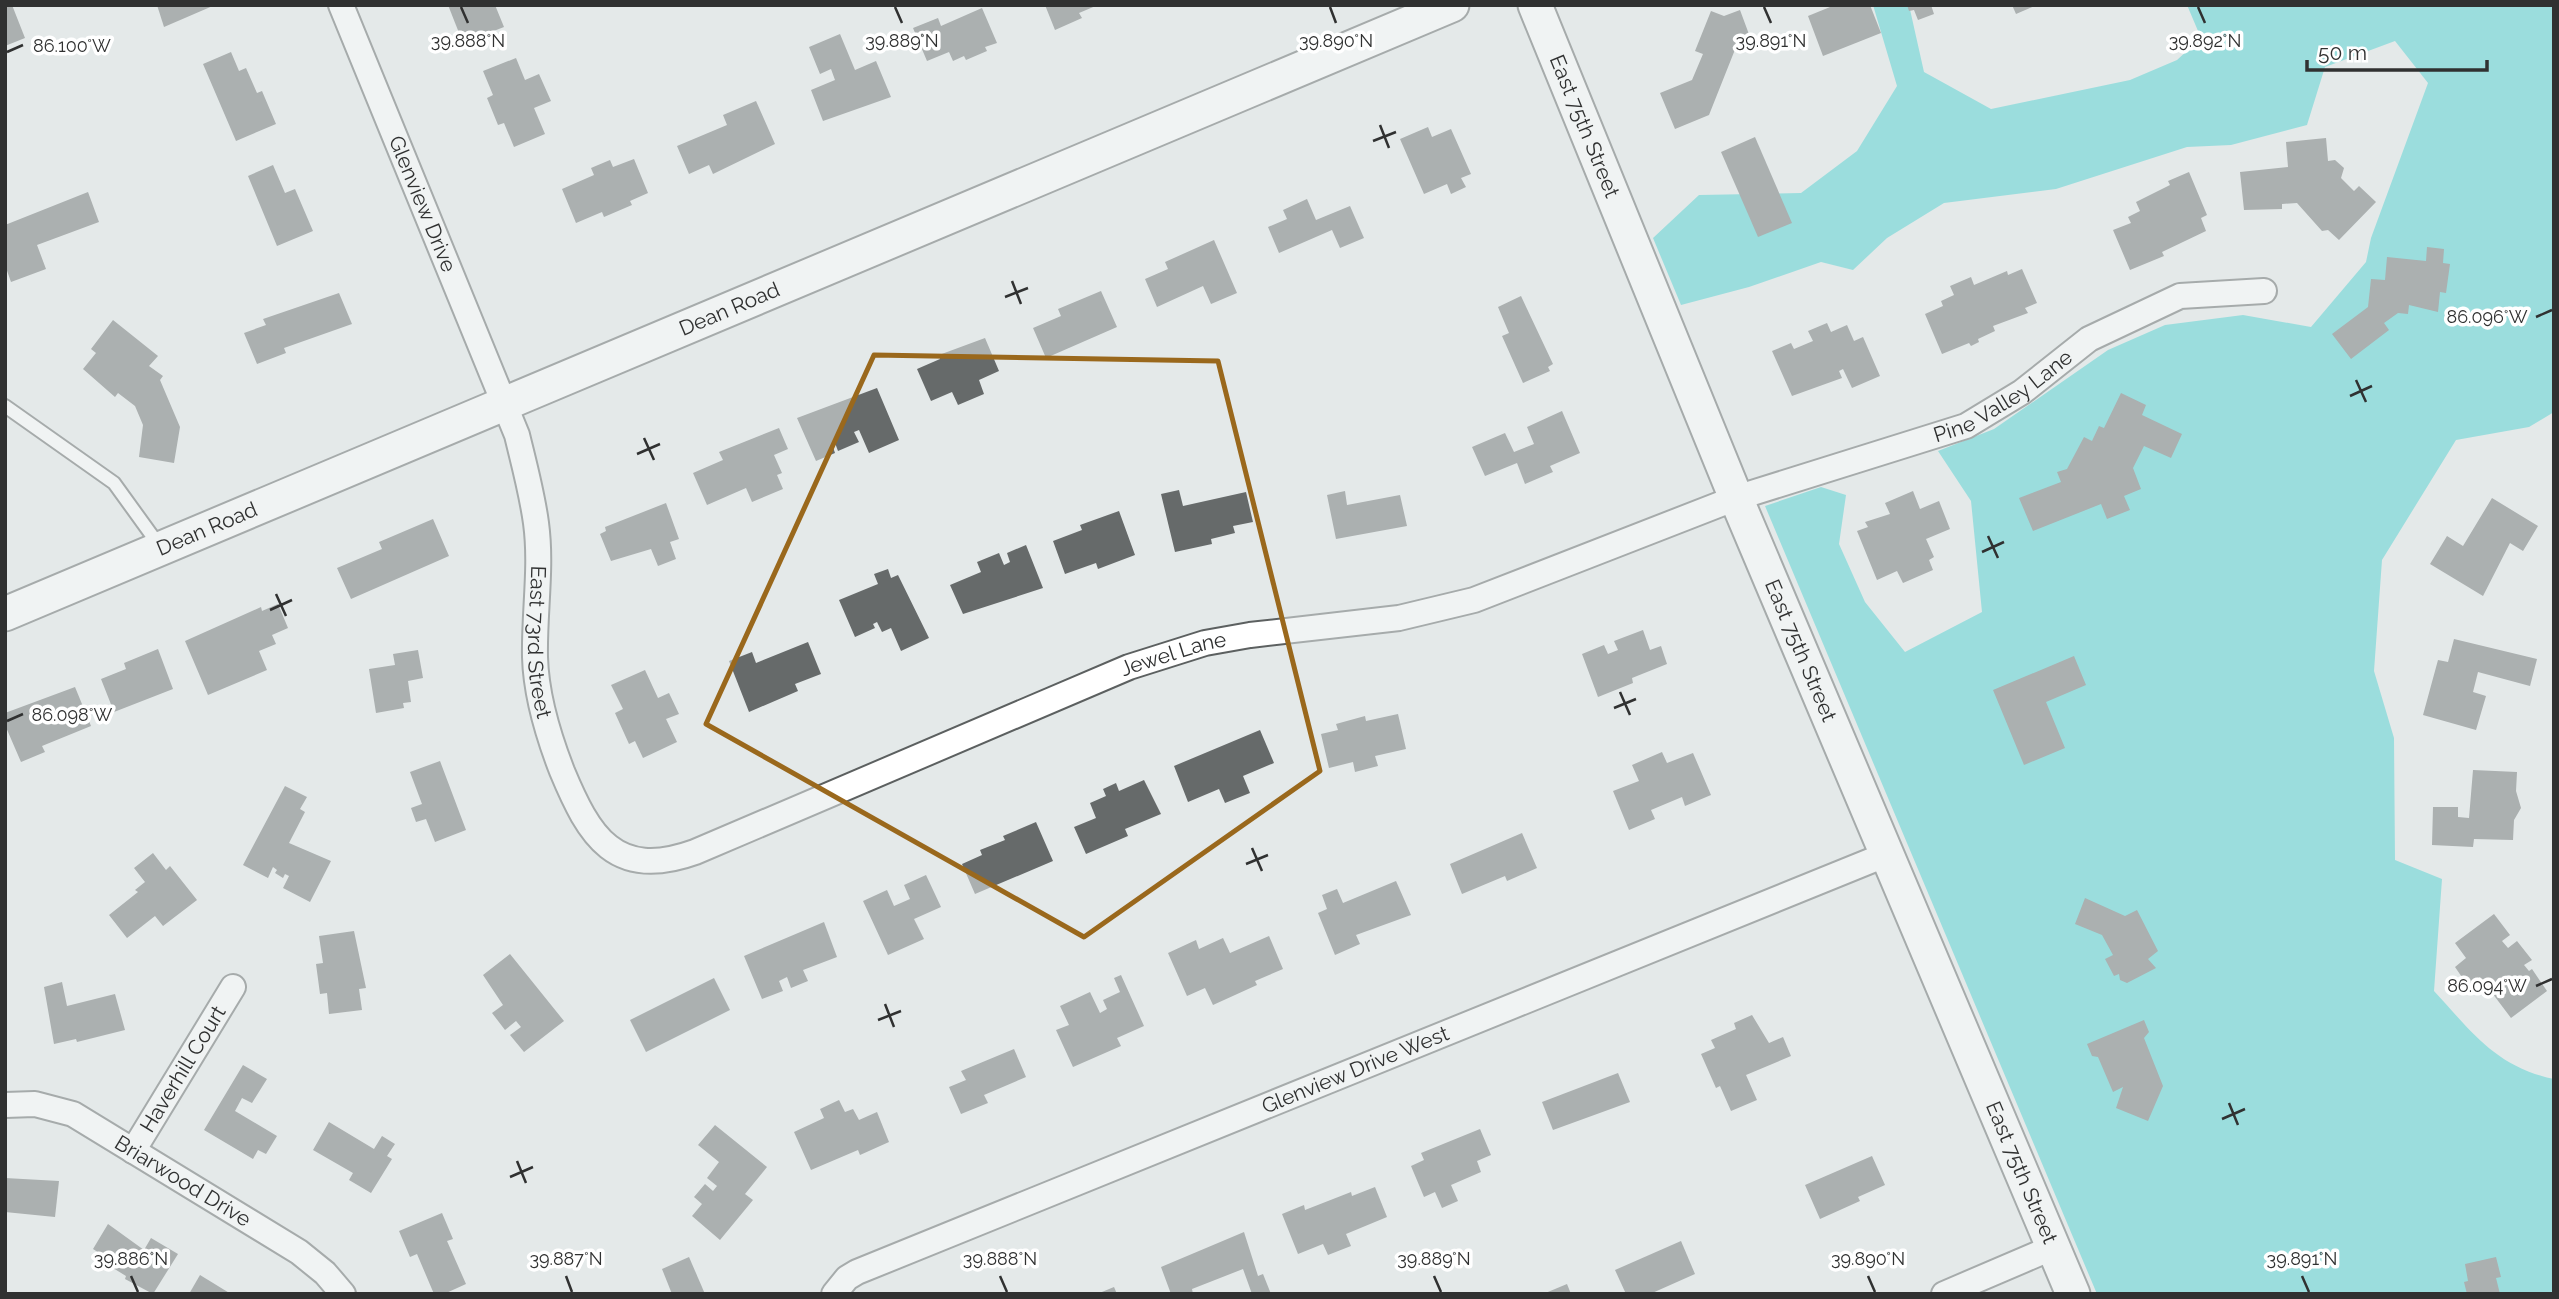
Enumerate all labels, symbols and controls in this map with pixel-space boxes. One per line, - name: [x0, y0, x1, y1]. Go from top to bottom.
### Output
- scale bar: [2307, 28, 2487, 72]
- text: 39.888°N: [431, 30, 505, 51]
- text: 39.889°N: [865, 30, 939, 51]
- text: 39.890°N: [1299, 30, 1373, 51]
- text: 39.891°N: [1736, 30, 1806, 51]
- text: 39.892°N: [2169, 30, 2241, 51]
- text: 86.100°W: [33, 35, 111, 56]
- text: 50 m: [2318, 40, 2367, 65]
- street label: East 75th Street: [1545, 51, 1625, 201]
- street label: Glenview Drive: [384, 132, 462, 276]
- street label: Dean Road: [675, 276, 783, 341]
- text: 86.096°W: [2447, 306, 2528, 327]
- street label: Pine Valley Lane: [1930, 344, 2077, 447]
- street label: Dean Road: [153, 496, 261, 561]
- street label: East 73rd Street: [523, 565, 557, 721]
- street label: East 75th Street: [1760, 575, 1842, 725]
- street label: Jewel Lane: [1116, 626, 1228, 681]
- text: 86.098°W: [32, 704, 113, 725]
- text: 86.094°W: [2447, 975, 2527, 996]
- street label: Haverhill Court: [134, 1001, 231, 1137]
- street label: Glenview Drive West: [1258, 1020, 1452, 1119]
- street label: East 75th Street: [1981, 1098, 2063, 1247]
- street label: Briarwood Drive: [110, 1130, 256, 1232]
- text: 39.886°N: [94, 1248, 168, 1269]
- text: 39.887°N: [529, 1248, 603, 1269]
- text: 39.888°N: [963, 1248, 1037, 1269]
- text: 39.889°N: [1397, 1248, 1471, 1269]
- text: 39.890°N: [1831, 1248, 1905, 1269]
- text: 39.891°N: [2267, 1248, 2337, 1269]

